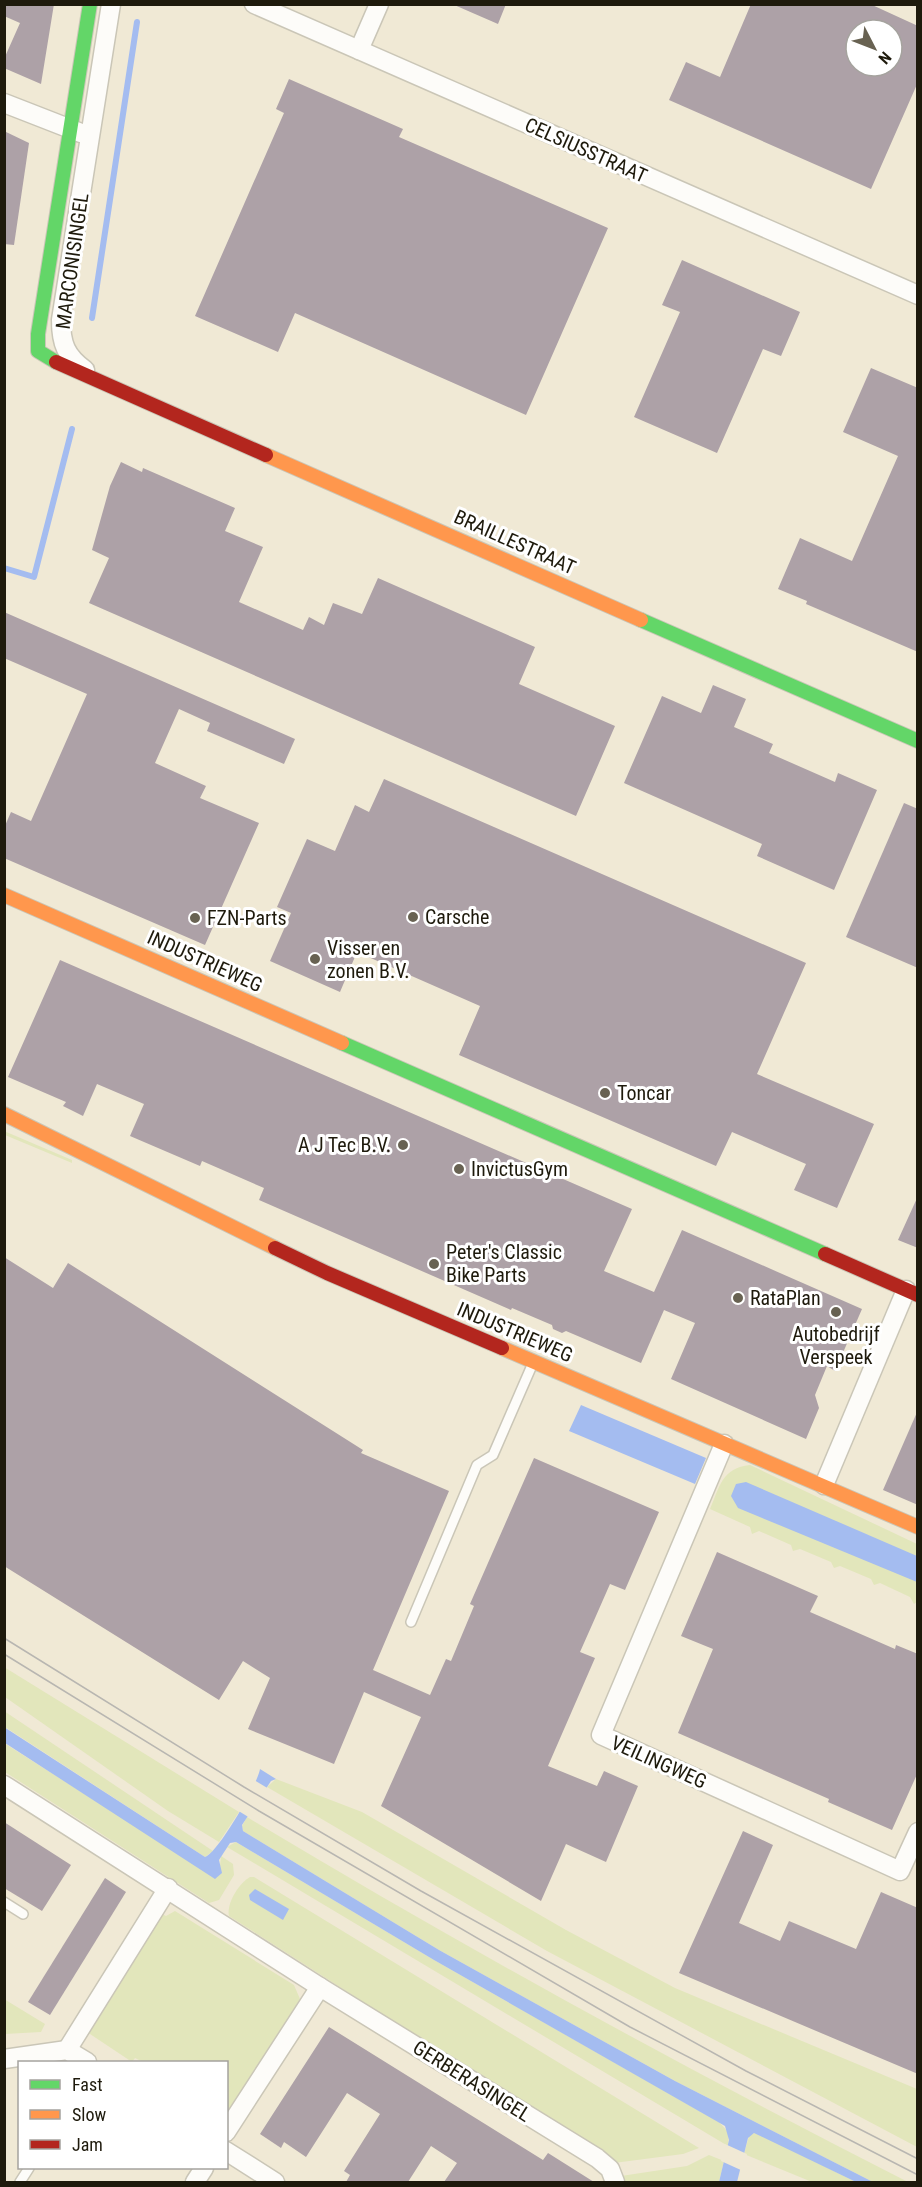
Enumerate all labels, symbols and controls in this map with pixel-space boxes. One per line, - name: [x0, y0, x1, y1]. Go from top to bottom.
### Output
- north arrow: [844, 18, 904, 78]
- text: N: [874, 48, 895, 68]
- street label: CELSIUSSTRAAT: [521, 112, 651, 188]
- street label: MARCONISINGEL: [51, 191, 93, 331]
- street label: BRAILLESTRAAT: [450, 504, 580, 580]
- place label: Carsche: [425, 905, 489, 929]
- place label: FZN-Parts: [207, 906, 287, 930]
- marker: Carsche: [406, 910, 420, 924]
- marker: FZN-Parts: [188, 911, 202, 925]
- street label: INDUSTRIEWEG: [144, 925, 266, 997]
- place label: Visser en zonen B.V.: [327, 936, 409, 983]
- marker: Visser en zonen B.V.: [308, 952, 322, 966]
- place label: Toncar: [617, 1081, 671, 1105]
- marker: Toncar: [598, 1086, 612, 1100]
- place label: A J Tec B.V.: [298, 1133, 391, 1157]
- marker: A J Tec B.V.: [396, 1138, 410, 1152]
- place label: InvictusGym: [471, 1157, 568, 1181]
- marker: InvictusGym: [452, 1162, 466, 1176]
- place label: Peter's Classic Bike Parts: [446, 1240, 562, 1287]
- marker: Peter's Classic Bike Parts: [427, 1257, 441, 1271]
- place label: RataPlan: [750, 1286, 821, 1310]
- marker: RataPlan: [731, 1291, 745, 1305]
- street label: INDUSTRIEWEG: [454, 1297, 576, 1367]
- marker: Autobedrijf Verspeek: [829, 1305, 843, 1319]
- place label: Autobedrijf Verspeek: [792, 1322, 880, 1369]
- street label: VEILINGWEG: [608, 1730, 710, 1794]
- street label: GERBERASINGEL: [409, 2035, 535, 2127]
- legend: [18, 2061, 228, 2169]
- text: Fast: [72, 2074, 103, 2095]
- text: Slow: [72, 2104, 107, 2125]
- text: Jam: [72, 2134, 103, 2155]

